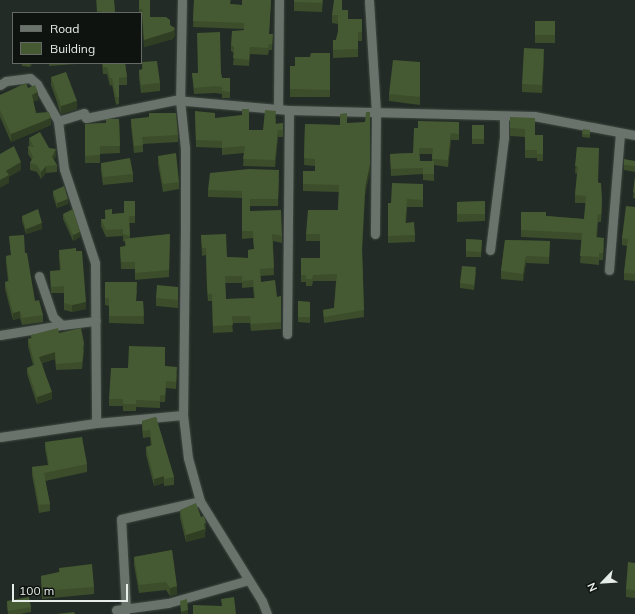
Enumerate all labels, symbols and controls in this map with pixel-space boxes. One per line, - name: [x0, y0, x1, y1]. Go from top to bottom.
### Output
- legend: [12, 12, 142, 64]
- text: Road: [50, 21, 79, 36]
- text: Building: [50, 41, 95, 56]
- north arrow: [583, 562, 623, 602]
- scale bar: [14, 576, 130, 602]
- text: N: [584, 580, 600, 594]
- text: 100 m: [19, 583, 54, 598]

